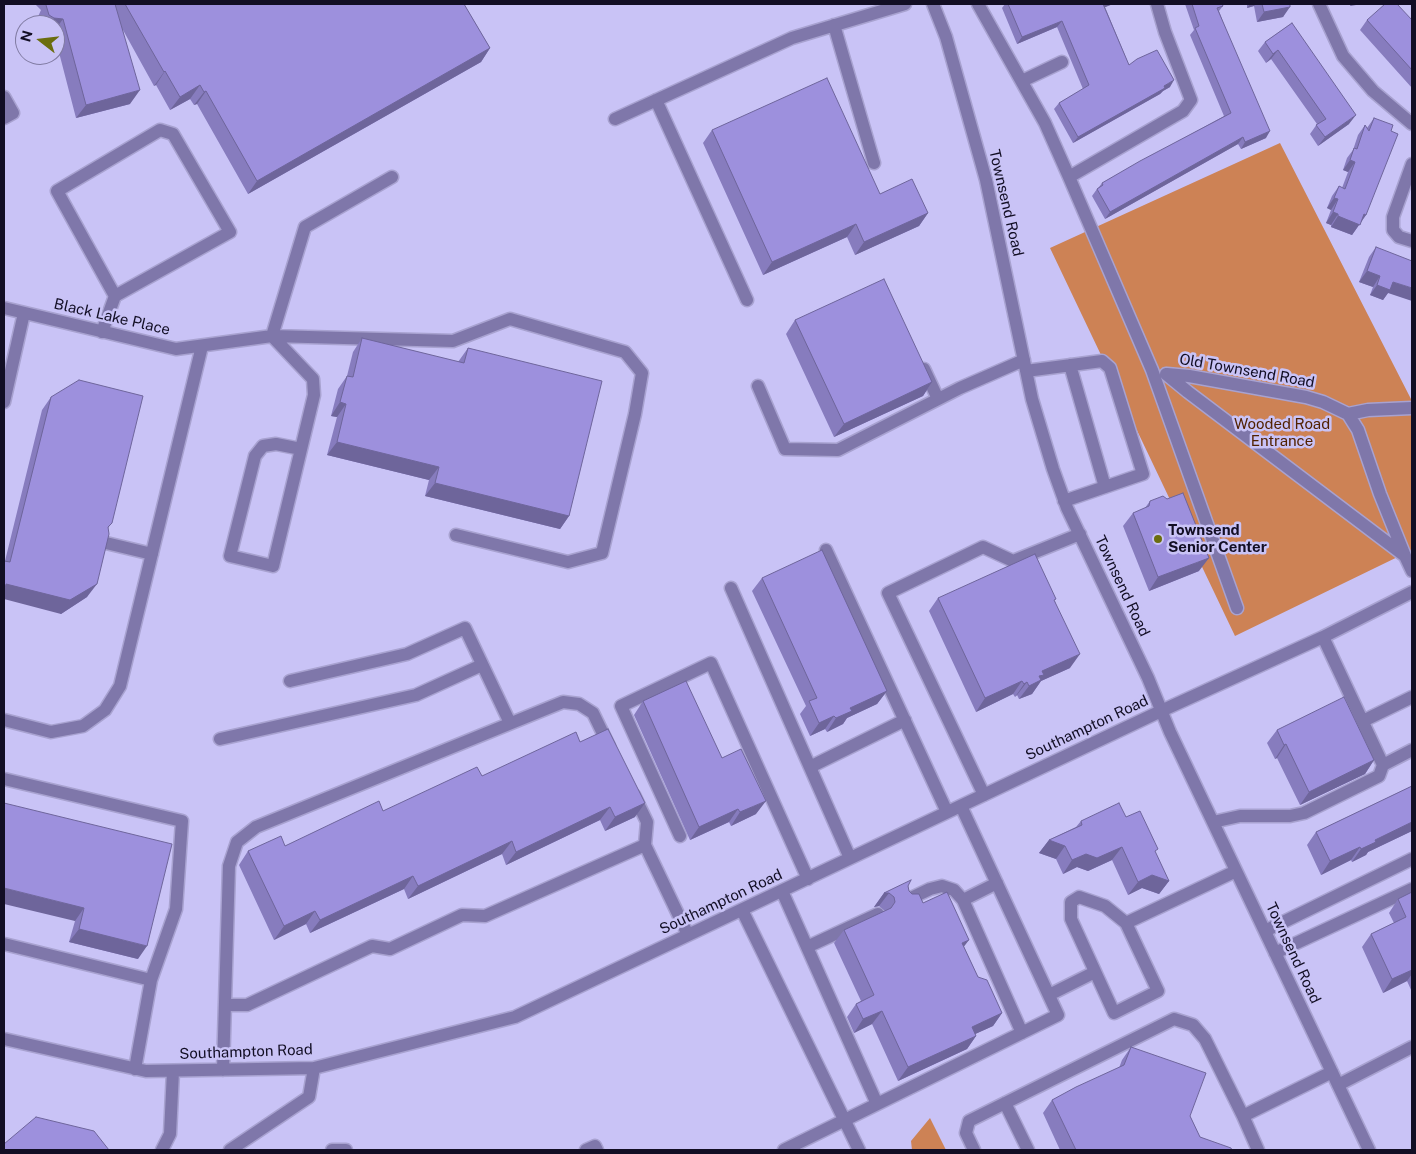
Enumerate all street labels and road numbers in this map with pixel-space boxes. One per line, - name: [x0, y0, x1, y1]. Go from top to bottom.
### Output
- street label: Townsend Road: [985, 148, 1027, 258]
- street label: Black Lake Place: [52, 295, 172, 339]
- street label: Old Townsend Road: [1178, 350, 1316, 392]
- street label: Townsend Road: [1091, 533, 1153, 639]
- street label: Southampton Road: [1023, 692, 1151, 764]
- street label: Southampton Road: [657, 866, 785, 938]
- street label: Townsend Road: [1262, 900, 1324, 1006]
- street label: Southampton Road: [179, 1041, 313, 1063]

